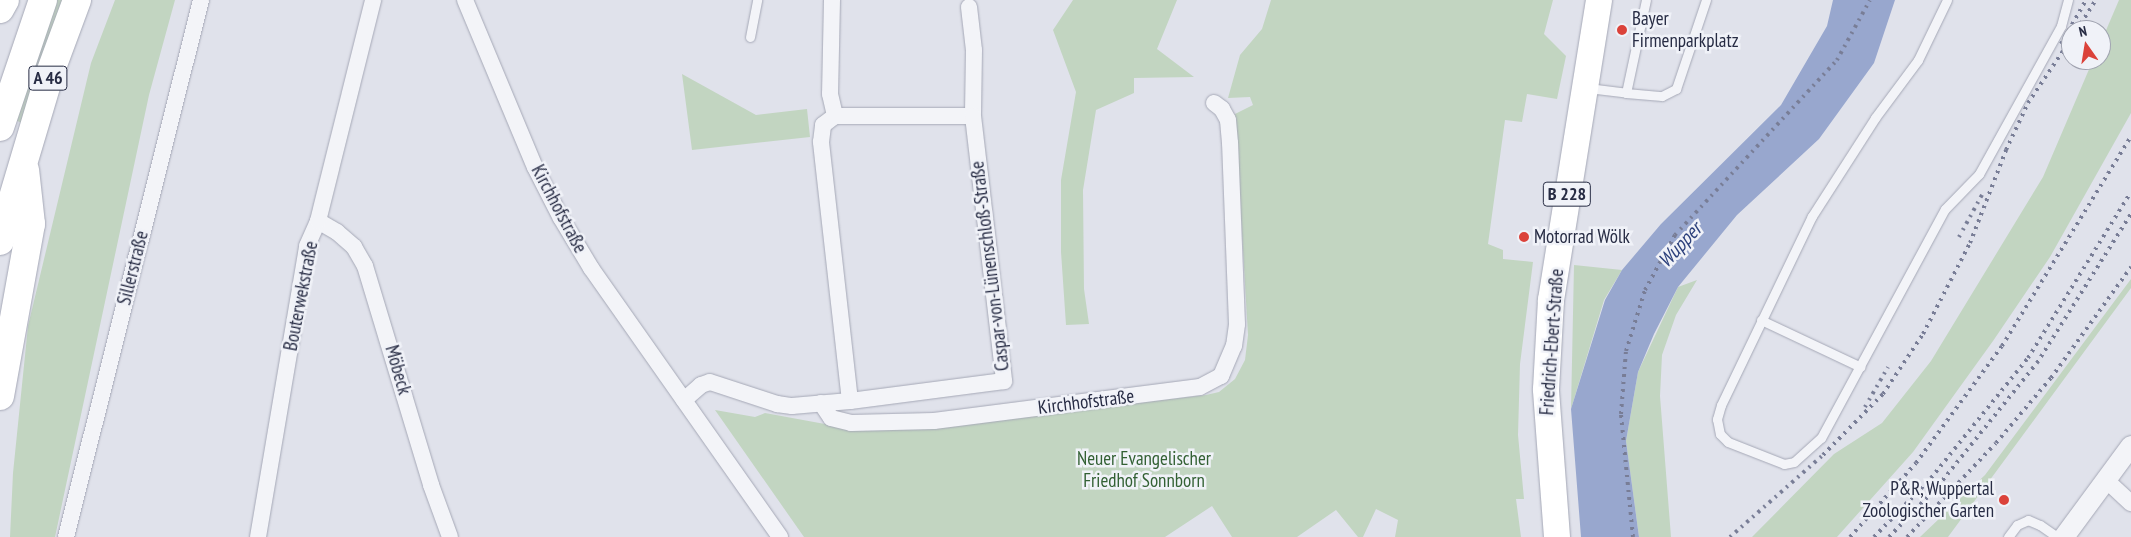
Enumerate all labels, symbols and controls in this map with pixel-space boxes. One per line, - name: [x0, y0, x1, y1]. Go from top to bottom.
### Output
- place label: Bayer Firmenparkplatz: [1632, 8, 1739, 52]
- north arrow: [2061, 20, 2111, 70]
- text: N: [2077, 22, 2089, 41]
- marker: Bayer Firmenparkplatz: [1616, 24, 1628, 36]
- road number: A 46: [28, 62, 68, 94]
- street label: Caspar-von-Lünenschloß-Straße: [966, 160, 1014, 372]
- street label: Kirchhofstraße: [526, 161, 592, 257]
- road number: B 228: [1542, 178, 1592, 210]
- water label: Wupper: [1653, 218, 1707, 272]
- place label: Motorrad Wölk: [1534, 226, 1630, 248]
- street label: Sillerstraße: [113, 228, 153, 308]
- marker: Motorrad Wölk: [1518, 231, 1530, 243]
- street label: Bouterwekstraße: [279, 239, 323, 353]
- street label: Friedrich-Ebert-Straße: [1536, 268, 1568, 416]
- street label: Möbeck: [380, 343, 416, 397]
- street label: Kirchhofstraße: [1037, 385, 1135, 419]
- park label: Neuer Evangelischer Friedhof Sonnborn: [1077, 448, 1211, 492]
- place label: P&R, Wuppertal Zoologischer Garten: [1863, 478, 1994, 522]
- marker: P&R, Wuppertal Zoologischer Garten: [1998, 494, 2010, 506]

